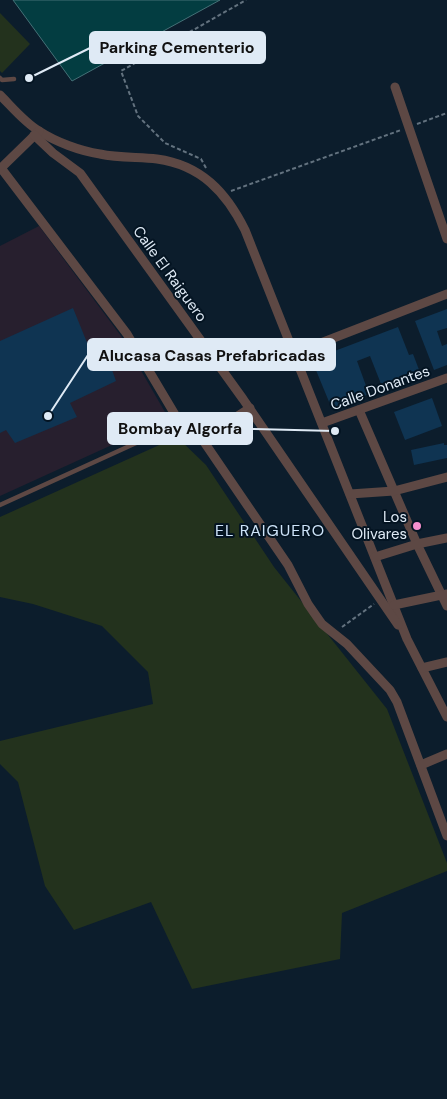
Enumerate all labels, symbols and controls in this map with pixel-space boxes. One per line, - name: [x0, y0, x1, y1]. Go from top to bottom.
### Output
- callout: Parking Cementerio: [90, 32, 265, 63]
- text: Parking Cementerio: [99, 37, 255, 58]
- street label: Calle El Raiguero: [128, 222, 212, 326]
- callout: Alucasa Casas Prefabricadas: [88, 339, 335, 370]
- text: Alucasa Casas Prefabricadas: [98, 345, 326, 366]
- street label: Calle Donantes: [328, 361, 432, 415]
- callout: Bombay Algorfa: [108, 413, 252, 444]
- text: Bombay Algorfa: [118, 418, 242, 439]
- place label: Los Olivares: [351, 507, 407, 544]
- district label: EL RAIGUERO: [215, 520, 325, 541]
- marker: Los Olivares: [411, 520, 423, 532]

